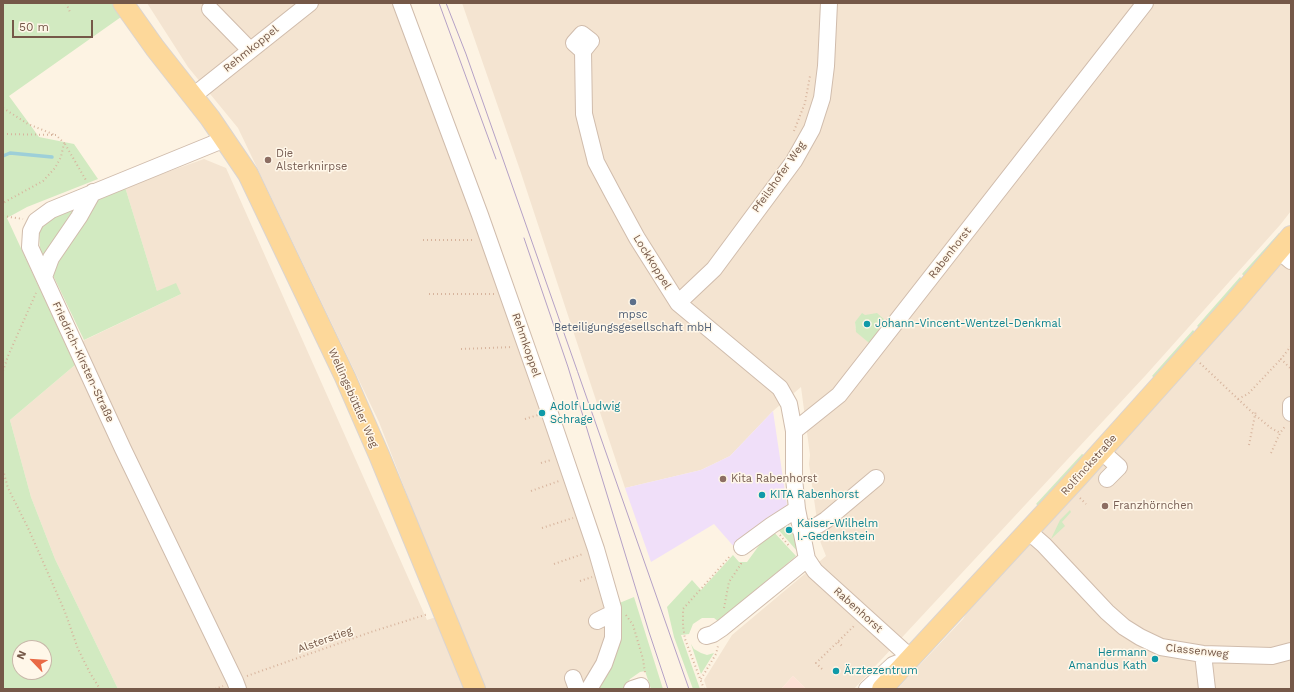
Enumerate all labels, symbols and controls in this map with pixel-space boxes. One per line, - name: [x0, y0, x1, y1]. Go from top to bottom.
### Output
- scale bar: [14, 12, 95, 38]
- text: 50 m: [19, 20, 49, 34]
- street label: Rehmkoppel: [221, 23, 281, 75]
- street label: Pfeilshofer Weg: [750, 139, 808, 215]
- place label: Die Alsterknirpse: [276, 147, 347, 173]
- marker: Die Alsterknirpse: [263, 155, 273, 165]
- street label: Rabenhorst: [926, 225, 974, 281]
- street label: Lockkoppel: [630, 232, 674, 292]
- marker: mpsc Beteiligungsgesellschaft mbH: [628, 297, 638, 307]
- street label: Friedrich-Kirsten-Straße: [49, 300, 117, 424]
- place label: mpsc Beteiligungsgesellschaft mbH: [554, 308, 712, 334]
- street label: Rehmkoppel: [509, 311, 543, 379]
- place label: Johann-Vincent-Wentzel-Denkmal: [875, 317, 1061, 331]
- marker: Johann-Vincent-Wentzel-Denkmal: [862, 319, 872, 329]
- street label: Wellingsbüttler Weg: [325, 346, 381, 450]
- place label: Adolf Ludwig Schrage: [550, 400, 620, 426]
- marker: Adolf Ludwig Schrage: [537, 408, 547, 418]
- street label: Rolfinckstraße: [1058, 432, 1120, 498]
- place label: Kita Rabenhorst: [731, 472, 817, 486]
- marker: Kita Rabenhorst: [718, 474, 728, 484]
- place label: KITA Rabenhorst: [770, 488, 859, 502]
- marker: KITA Rabenhorst: [757, 490, 767, 500]
- place label: Franzhörnchen: [1113, 499, 1193, 513]
- marker: Franzhörnchen: [1100, 501, 1110, 511]
- place label: Kaiser-Wilhelm I.-Gedenkstein: [797, 517, 878, 543]
- marker: Kaiser-Wilhelm I.-Gedenkstein: [784, 525, 794, 535]
- street label: Rabenhorst: [831, 584, 885, 636]
- street label: Alsterstieg: [296, 624, 354, 656]
- north arrow: [12, 640, 52, 680]
- street label: Classenweg: [1165, 641, 1229, 661]
- place label: Hermann Amandus Kath: [1069, 646, 1147, 672]
- text: N: [14, 649, 29, 662]
- marker: Hermann Amandus Kath: [1150, 654, 1160, 664]
- place label: Ärztezentrum: [844, 664, 918, 678]
- marker: Ärztezentrum: [831, 666, 841, 676]

